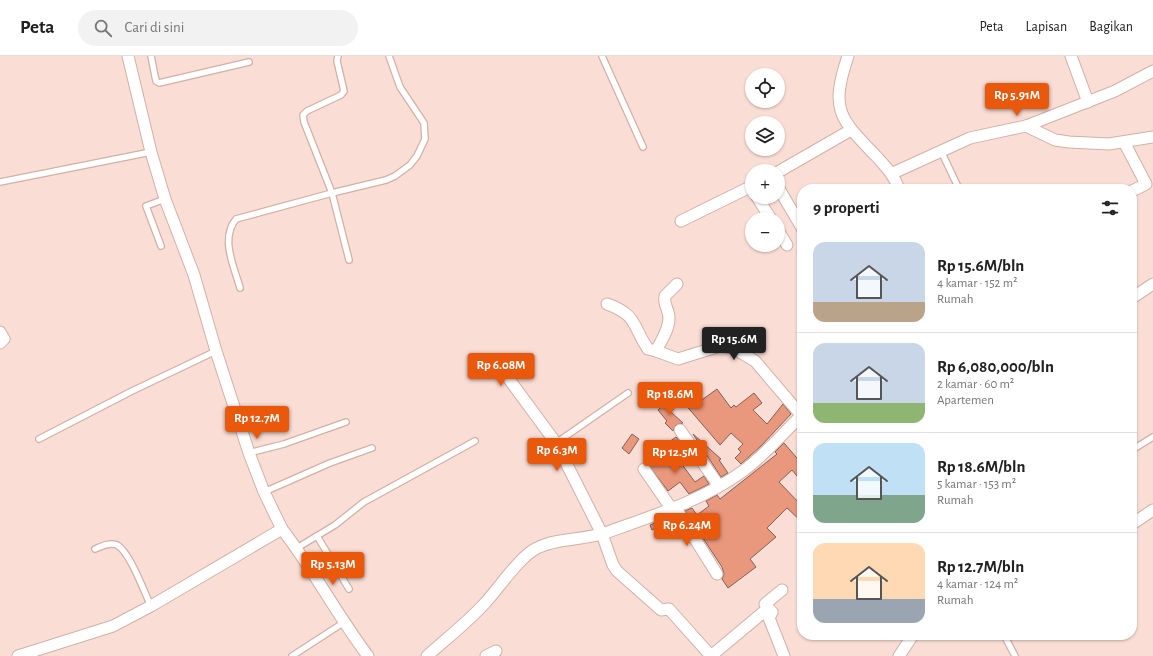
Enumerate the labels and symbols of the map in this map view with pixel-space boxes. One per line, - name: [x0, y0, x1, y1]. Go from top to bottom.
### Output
- pin: Rp 5.91M: [976, 83, 1058, 117]
- pin: Rp 15.6M: [693, 327, 775, 361]
- pin: Rp 6.08M: [460, 353, 542, 387]
- pin: Rp 18.6M: [629, 382, 711, 416]
- pin: Rp 12.7M: [216, 406, 298, 440]
- pin: Rp 6.3M: [520, 438, 594, 472]
- pin: Rp 12.5M: [634, 440, 716, 474]
- pin: Rp 6.24M: [646, 513, 728, 547]
- pin: Rp 5.13M: [292, 552, 374, 586]

